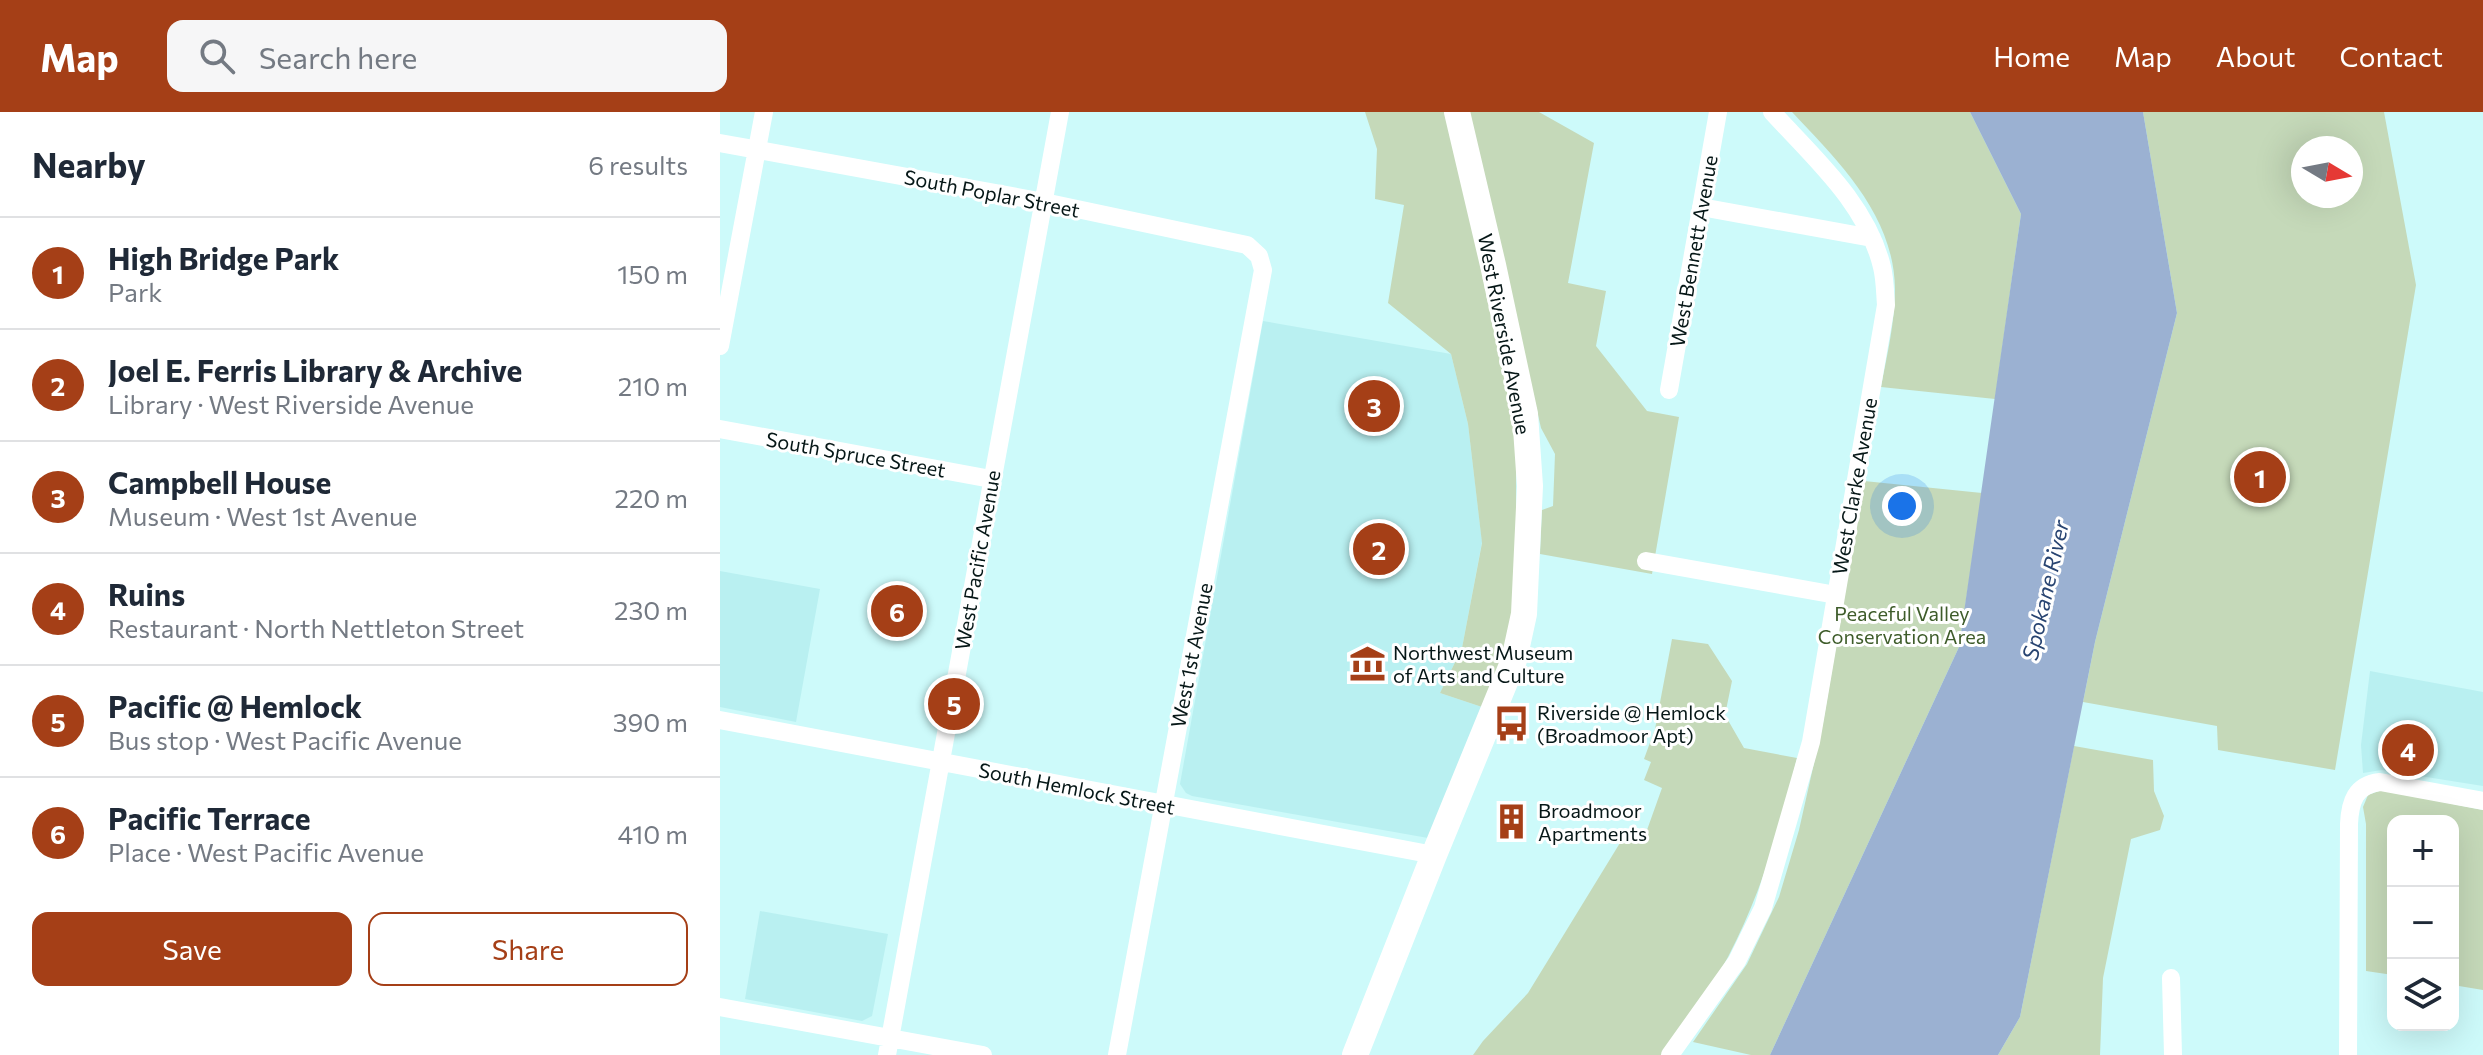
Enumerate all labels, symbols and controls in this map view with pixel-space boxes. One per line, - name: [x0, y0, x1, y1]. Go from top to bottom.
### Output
- search box: [167, 20, 727, 92]
- text: Map: [40, 33, 119, 80]
- icon: search: [195, 34, 239, 78]
- text: Search here: [259, 38, 417, 75]
- text: Home: [1993, 39, 2070, 73]
- text: Map: [2114, 39, 2172, 73]
- text: About: [2216, 39, 2296, 73]
- text: Contact: [2340, 39, 2443, 73]
- north arrow: [2291, 136, 2363, 208]
- text: Nearby: [32, 143, 146, 185]
- text: 6 results: [588, 149, 688, 180]
- street label: West Bennett Avenue: [1664, 153, 1722, 349]
- street label: South Poplar Street: [902, 164, 1082, 222]
- street label: West Riverside Avenue: [1474, 232, 1536, 436]
- text: High Bridge Park: [108, 239, 339, 276]
- text: 1: [52, 258, 64, 289]
- text: 150 m: [617, 258, 688, 289]
- text: Park: [108, 276, 162, 307]
- text: Joel E. Ferris Library & Archive: [108, 351, 522, 388]
- text: 2: [51, 370, 65, 401]
- text: 210 m: [618, 370, 688, 401]
- pin: 3: [1348, 376, 1400, 436]
- text: Library · West Riverside Avenue: [108, 388, 474, 419]
- street label: West Clarke Avenue: [1827, 396, 1881, 576]
- street label: South Spruce Street: [764, 426, 948, 482]
- pin: 1: [2234, 447, 2286, 507]
- text: Campbell House: [108, 463, 331, 500]
- street label: West Pacific Avenue: [949, 468, 1005, 652]
- text: 3: [50, 482, 66, 513]
- text: 220 m: [615, 482, 688, 513]
- your location: [1882, 486, 1922, 526]
- text: Museum · West 1st Avenue: [108, 500, 417, 531]
- water label: Spokane River: [2016, 516, 2074, 663]
- pin: 2: [1353, 519, 1405, 579]
- text: Ruins: [108, 575, 185, 612]
- pin: 6: [871, 581, 923, 641]
- street label: West 1st Avenue: [1165, 581, 1217, 729]
- text: 4: [50, 594, 66, 625]
- text: 230 m: [614, 594, 688, 625]
- park label: Peaceful Valley Conservation Area: [1818, 601, 1986, 648]
- text: Restaurant · North Nettleton Street: [108, 612, 524, 643]
- place label: Northwest Museum of Arts and Culture: [1393, 640, 1573, 687]
- museum icon: Northwest Museum of Arts and Culture: [1348, 645, 1386, 683]
- pin: 5: [928, 674, 980, 734]
- text: Pacific @ Hemlock: [108, 687, 362, 724]
- place label: Riverside @ Hemlock (Broadmoor Apt): [1537, 700, 1726, 747]
- bus stop icon: Riverside @ Hemlock (Broadmoor Apt): [1492, 705, 1530, 743]
- text: 5: [50, 706, 66, 737]
- text: 390 m: [613, 706, 688, 737]
- pin: 4: [2382, 720, 2434, 780]
- text: Bus stop · West Pacific Avenue: [108, 724, 462, 755]
- street label: South Hemlock Street: [977, 757, 1177, 819]
- place label: Broadmoor Apartments: [1538, 798, 1647, 845]
- text: Pacific Terrace: [108, 799, 311, 836]
- building icon: Broadmoor Apartments: [1493, 803, 1531, 841]
- map controls: [2387, 815, 2459, 1031]
- button: +: [2387, 815, 2459, 887]
- text: 6: [50, 818, 66, 849]
- text: 410 m: [617, 818, 688, 849]
- text: Place · West Pacific Avenue: [108, 836, 424, 867]
- button: −: [2387, 887, 2459, 959]
- button: Save: [32, 912, 352, 986]
- button: Share: [368, 912, 688, 986]
- button: layers: [2387, 959, 2459, 1031]

